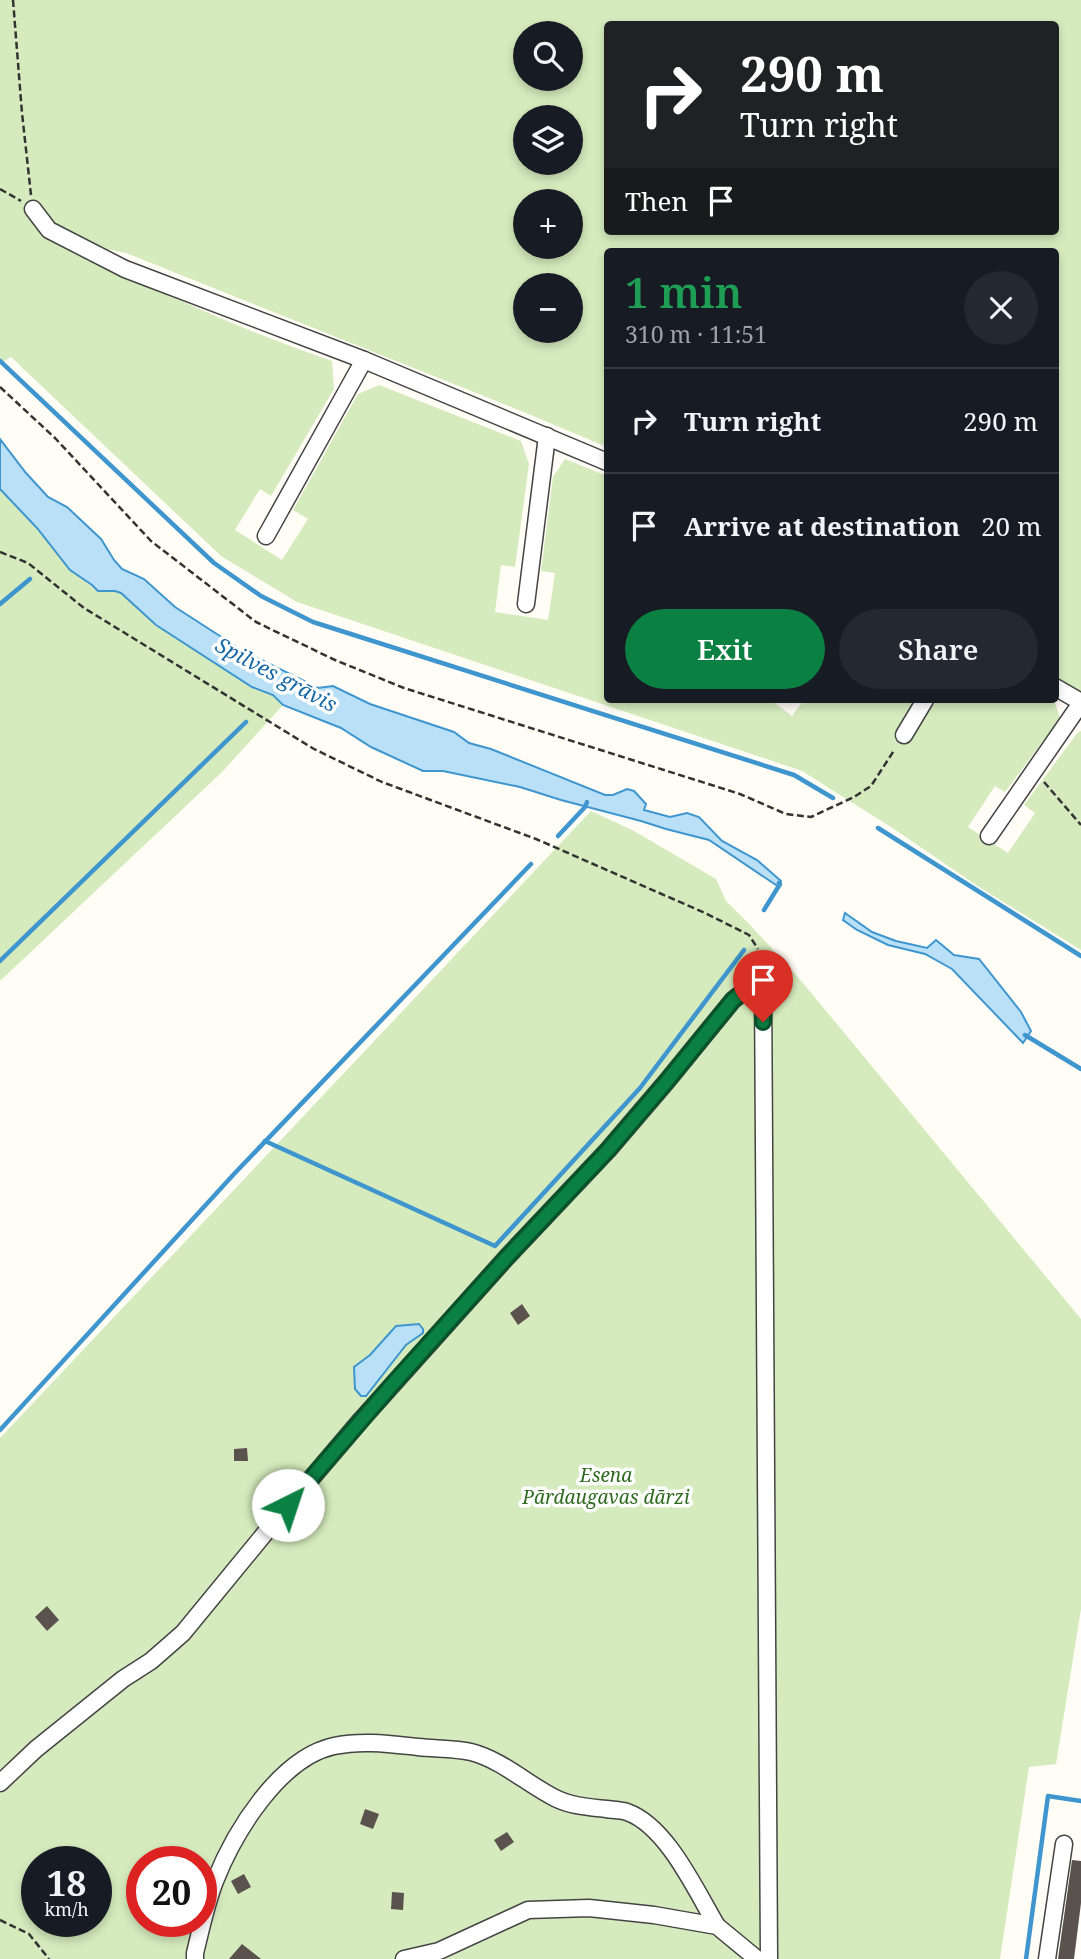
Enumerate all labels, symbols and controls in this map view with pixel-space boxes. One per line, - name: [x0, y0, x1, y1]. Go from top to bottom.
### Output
- map controls: [513, 21, 583, 343]
- button: search: [513, 21, 583, 91]
- text: 290 m: [740, 40, 884, 106]
- icon: right: [625, 49, 716, 140]
- text: Turn right: [740, 103, 898, 146]
- button: layers: [513, 105, 583, 175]
- icon: arrive: [702, 182, 740, 220]
- text: Then: [625, 183, 688, 219]
- button: +: [513, 189, 583, 259]
- text: 1 min: [625, 263, 742, 320]
- button: close: [964, 271, 1038, 345]
- button: −: [513, 273, 583, 343]
- text: 310 m · 11:51: [625, 318, 767, 350]
- icon: right: [625, 402, 663, 440]
- text: Turn right: [684, 403, 821, 439]
- text: 290 m: [963, 403, 1038, 439]
- icon: arrive: [625, 507, 663, 545]
- text: Arrive at destination: [684, 508, 960, 544]
- text: 20 m: [981, 508, 1041, 544]
- button: Exit: [625, 609, 825, 689]
- button: Share: [839, 609, 1038, 689]
- water label: Spilves grāvis: [211, 630, 342, 718]
- pin: [733, 950, 793, 1022]
- icon: arrive: [744, 961, 782, 999]
- park label: Esena Pārdaugavas dārzi: [521, 1462, 690, 1510]
- position arrow: [251, 1468, 325, 1542]
- speed limit sign: 20: [126, 1846, 217, 1937]
- text: 18: [47, 1859, 86, 1906]
- text: km/h: [44, 1897, 89, 1921]

